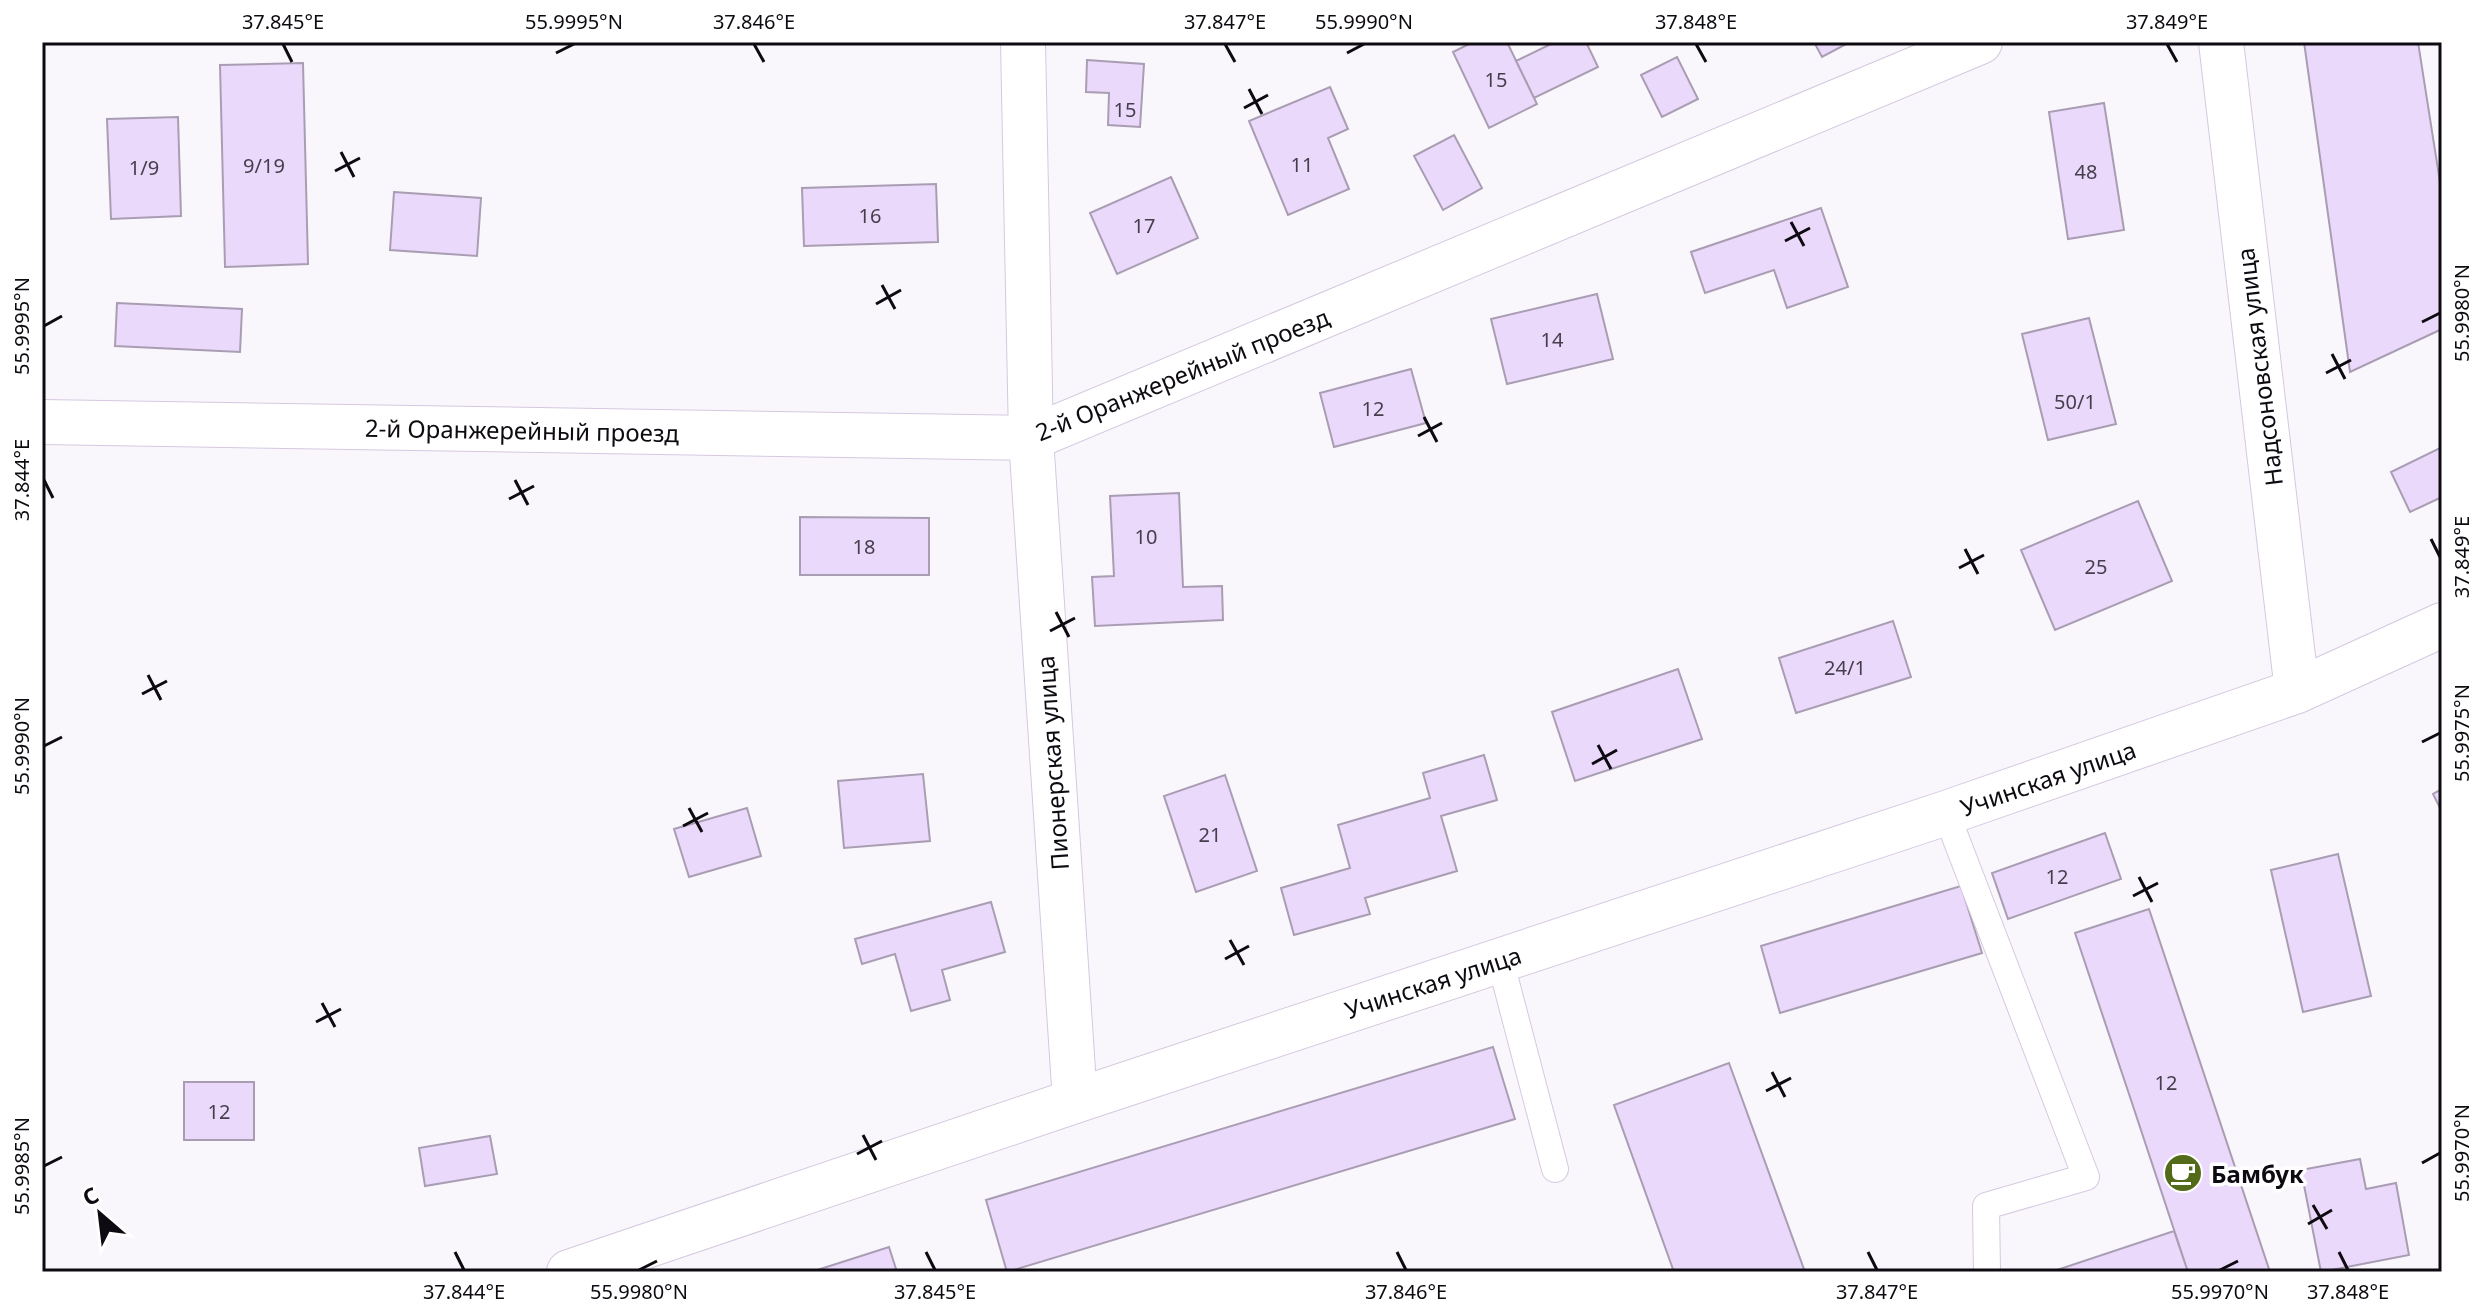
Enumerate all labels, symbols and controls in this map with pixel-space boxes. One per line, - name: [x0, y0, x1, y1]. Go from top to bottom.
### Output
- text: 37.845°E: [242, 8, 324, 35]
- text: 55.9995°N: [525, 8, 623, 35]
- text: 37.846°E: [713, 8, 795, 35]
- text: 37.847°E: [1184, 8, 1266, 35]
- text: 55.9990°N: [1315, 8, 1413, 35]
- text: 37.848°E: [1655, 8, 1737, 35]
- text: 37.849°E: [2126, 8, 2208, 35]
- house number: 15: [1485, 66, 1507, 93]
- house number: 15: [1114, 96, 1136, 123]
- house number: 11: [1291, 151, 1313, 178]
- house number: 9/19: [243, 152, 285, 179]
- house number: 1/9: [129, 154, 159, 181]
- house number: 48: [2075, 158, 2097, 185]
- house number: 16: [859, 202, 881, 229]
- house number: 17: [1133, 212, 1155, 239]
- street label: Надсоновская улица: [2228, 246, 2290, 488]
- text: 55.9980°N: [2448, 264, 2475, 362]
- text: 55.9995°N: [8, 277, 35, 375]
- street label: 2-й Оранжерейный проезд: [1030, 300, 1334, 448]
- house number: 14: [1541, 326, 1564, 353]
- house number: 50/1: [2054, 388, 2096, 415]
- house number: 12: [1362, 395, 1384, 422]
- street label: 2-й Оранжерейный проезд: [365, 411, 680, 449]
- text: 37.844°E: [8, 439, 35, 521]
- text: 37.849°E: [2448, 516, 2475, 598]
- house number: 10: [1135, 523, 1157, 550]
- house number: 18: [853, 533, 875, 560]
- house number: 25: [2085, 553, 2107, 580]
- house number: 24/1: [1824, 654, 1866, 681]
- street label: Пионерская улица: [1028, 655, 1076, 871]
- text: 55.9975°N: [2448, 684, 2475, 782]
- text: 55.9990°N: [8, 697, 35, 795]
- street label: Учинская улица: [1956, 733, 2140, 823]
- house number: 21: [1199, 821, 1221, 848]
- house number: 12: [2046, 863, 2068, 890]
- street label: Учинская улица: [1341, 938, 1525, 1026]
- house number: 12: [2155, 1069, 2177, 1096]
- house number: 12: [208, 1098, 230, 1125]
- text: 55.9970°N: [2448, 1104, 2475, 1202]
- text: 55.9985°N: [8, 1117, 35, 1215]
- cafe icon: Бамбук: [2162, 1152, 2204, 1194]
- place label: Бамбук: [2211, 1157, 2304, 1190]
- north arrow: [60, 1174, 140, 1254]
- text: С: [77, 1179, 103, 1212]
- text: 37.844°E: [423, 1278, 505, 1305]
- text: 55.9980°N: [590, 1278, 688, 1305]
- text: 37.845°E: [894, 1278, 976, 1305]
- text: 37.846°E: [1365, 1278, 1447, 1305]
- text: 37.847°E: [1836, 1278, 1918, 1305]
- text: 55.9970°N: [2171, 1278, 2269, 1305]
- text: 37.848°E: [2307, 1278, 2389, 1305]

